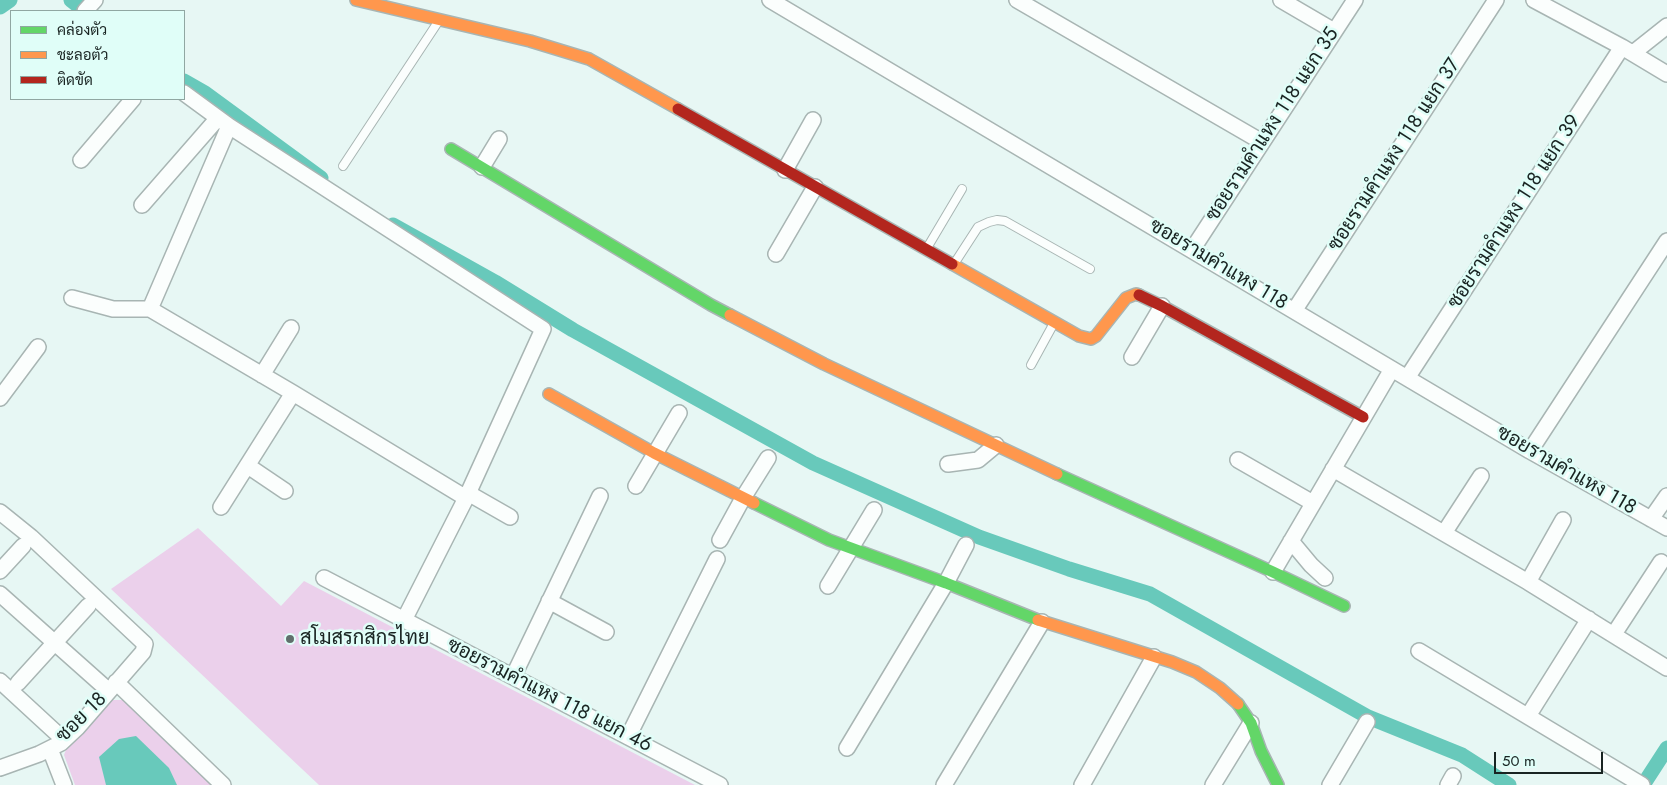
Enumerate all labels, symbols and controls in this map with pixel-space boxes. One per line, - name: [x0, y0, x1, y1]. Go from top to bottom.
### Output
- legend: [10, 10, 185, 100]
- text: คล่องตัว: [57, 19, 107, 41]
- street label: ซอยรามคำแหง 118 แยก 35: [1201, 24, 1345, 226]
- text: ชะลอตัว: [57, 44, 108, 66]
- street label: ซอยรามคำแหง 118 แยก 37: [1324, 54, 1466, 256]
- text: ติดขัด: [57, 69, 93, 91]
- street label: ซอยรามคำแหง 118 แยก 39: [1443, 111, 1587, 313]
- street label: ซอยรามคำแหง 118: [1144, 214, 1292, 316]
- street label: ซอยรามคำแหง 118: [1492, 421, 1640, 521]
- place label: สโมสรกสิกรไทย: [300, 627, 429, 651]
- marker: สโมสรกสิกรไทย: [284, 633, 296, 645]
- street label: ซอยรามคำแหง 118 แยก 46: [442, 634, 656, 758]
- street label: ซอย 18: [52, 688, 112, 748]
- scale bar: [1497, 742, 1606, 774]
- text: 50 m: [1502, 750, 1536, 772]

